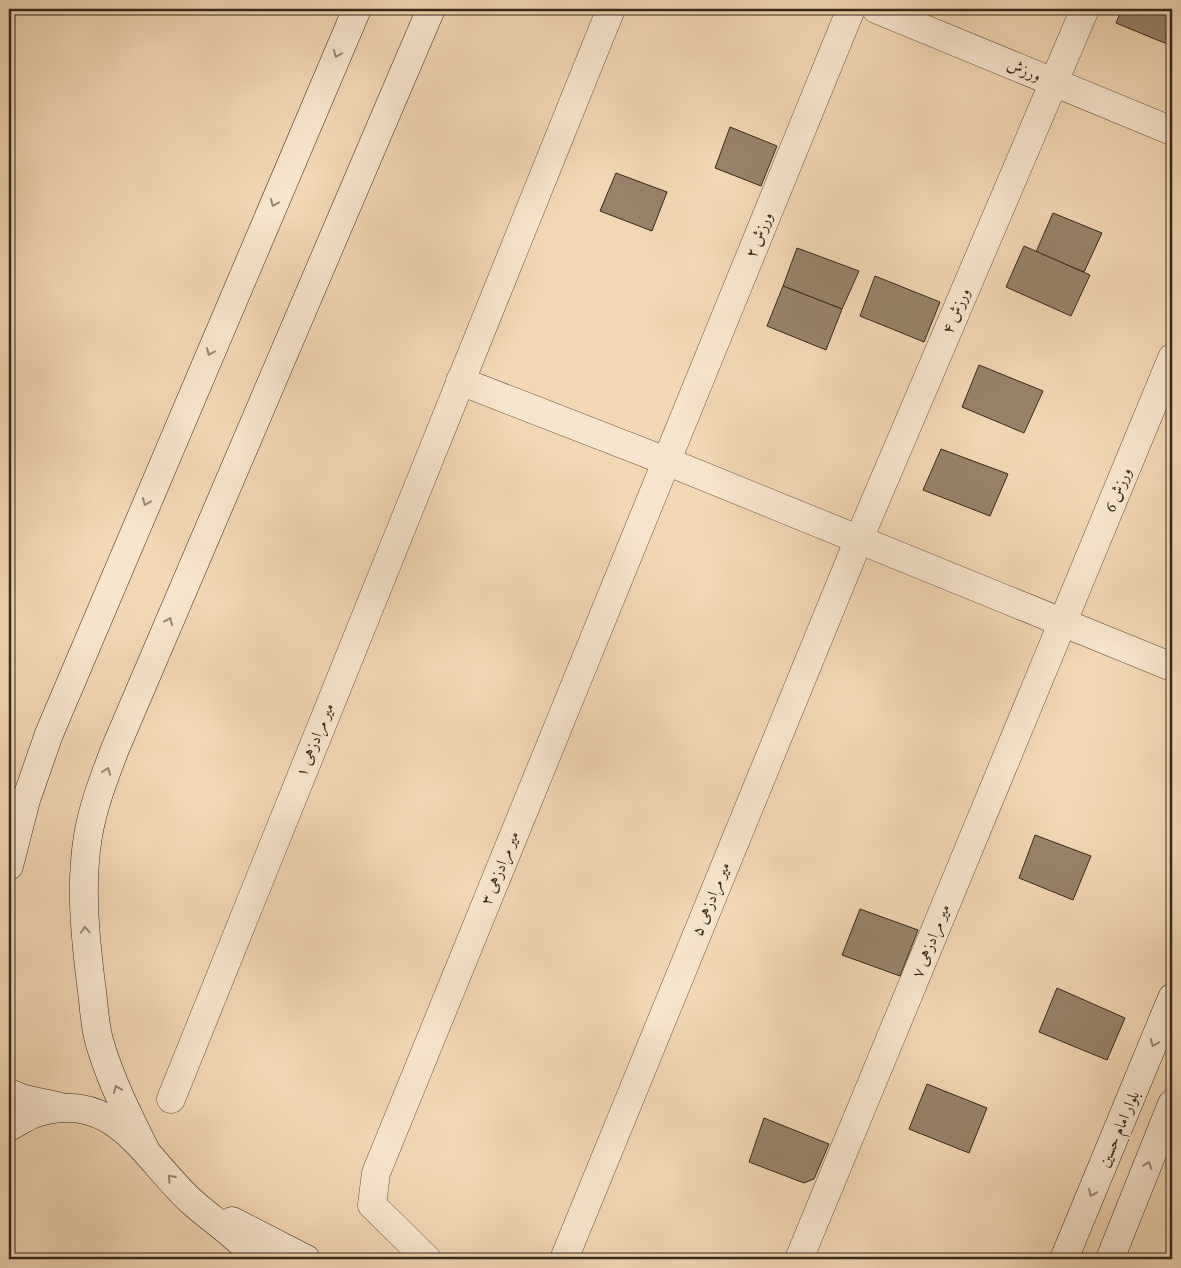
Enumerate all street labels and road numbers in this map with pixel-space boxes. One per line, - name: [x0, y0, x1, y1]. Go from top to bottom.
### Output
- street label: ورزش: [1004, 54, 1044, 86]
- street label: ورزش ۲: [741, 209, 777, 261]
- street label: ورزش ۴: [937, 285, 975, 337]
- street label: ورزش 6: [1100, 465, 1136, 515]
- street label: میر مرادزهی ۱: [291, 700, 340, 780]
- street label: میر مرادزهی ۳: [476, 828, 525, 908]
- street label: میر مرادزهی ۵: [687, 859, 736, 939]
- street label: میر مرادزهی ۷: [907, 901, 956, 981]
- street label: بلوار امام حسین: [1094, 1088, 1148, 1172]

